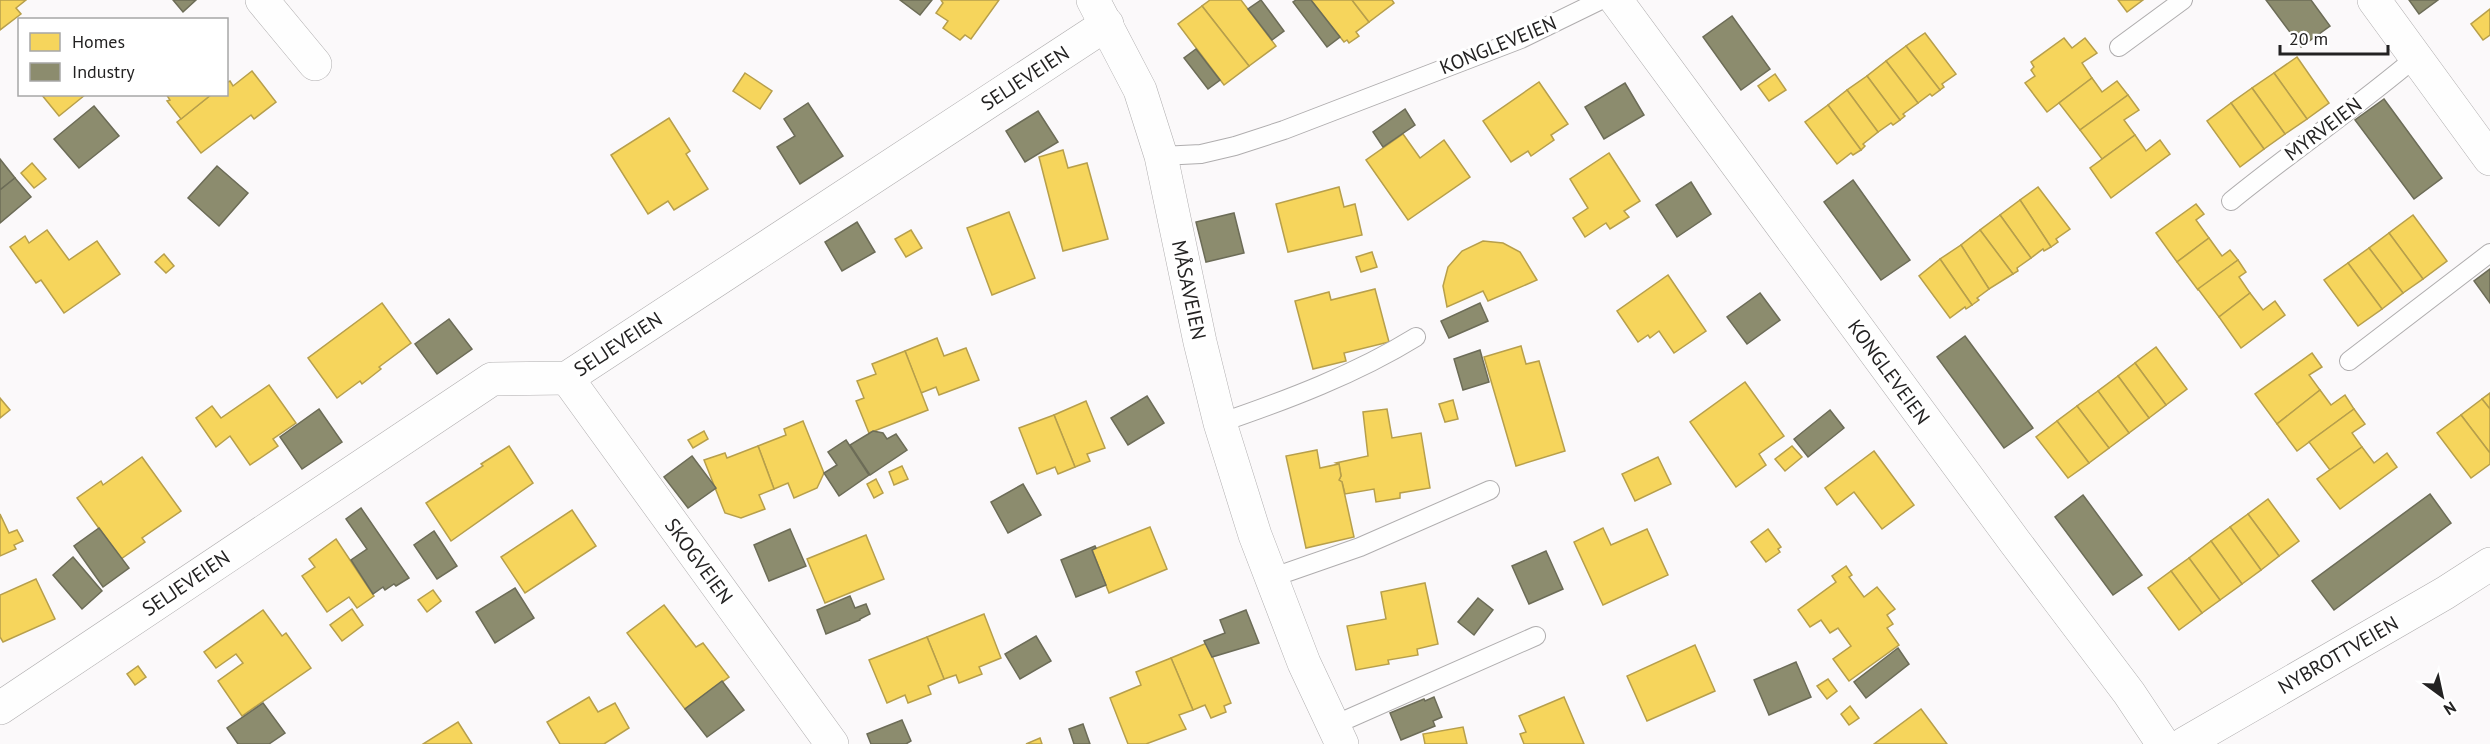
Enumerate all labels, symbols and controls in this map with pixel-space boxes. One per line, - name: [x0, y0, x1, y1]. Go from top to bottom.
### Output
- street label: KONGLEVEIEN: [1436, 10, 1560, 80]
- legend: [18, 18, 228, 96]
- scale bar: [2280, 18, 2388, 56]
- text: 20 m: [2289, 27, 2328, 50]
- text: Homes: [72, 30, 125, 53]
- street label: SELJEVEIEN: [976, 40, 1074, 116]
- text: Industry: [72, 60, 135, 83]
- street label: MYRVEIEN: [2279, 92, 2367, 166]
- street label: MÅSAVEIEN: [1166, 238, 1212, 342]
- street label: SELJEVEIEN: [569, 306, 667, 382]
- street label: KONGLEVEIEN: [1842, 314, 1936, 430]
- street label: SKOGVEIEN: [659, 513, 739, 609]
- street label: SELJEVEIEN: [137, 544, 235, 622]
- street label: NYBROTTVEIEN: [2273, 610, 2403, 700]
- north arrow: [2412, 666, 2472, 726]
- text: N: [2440, 697, 2460, 720]

